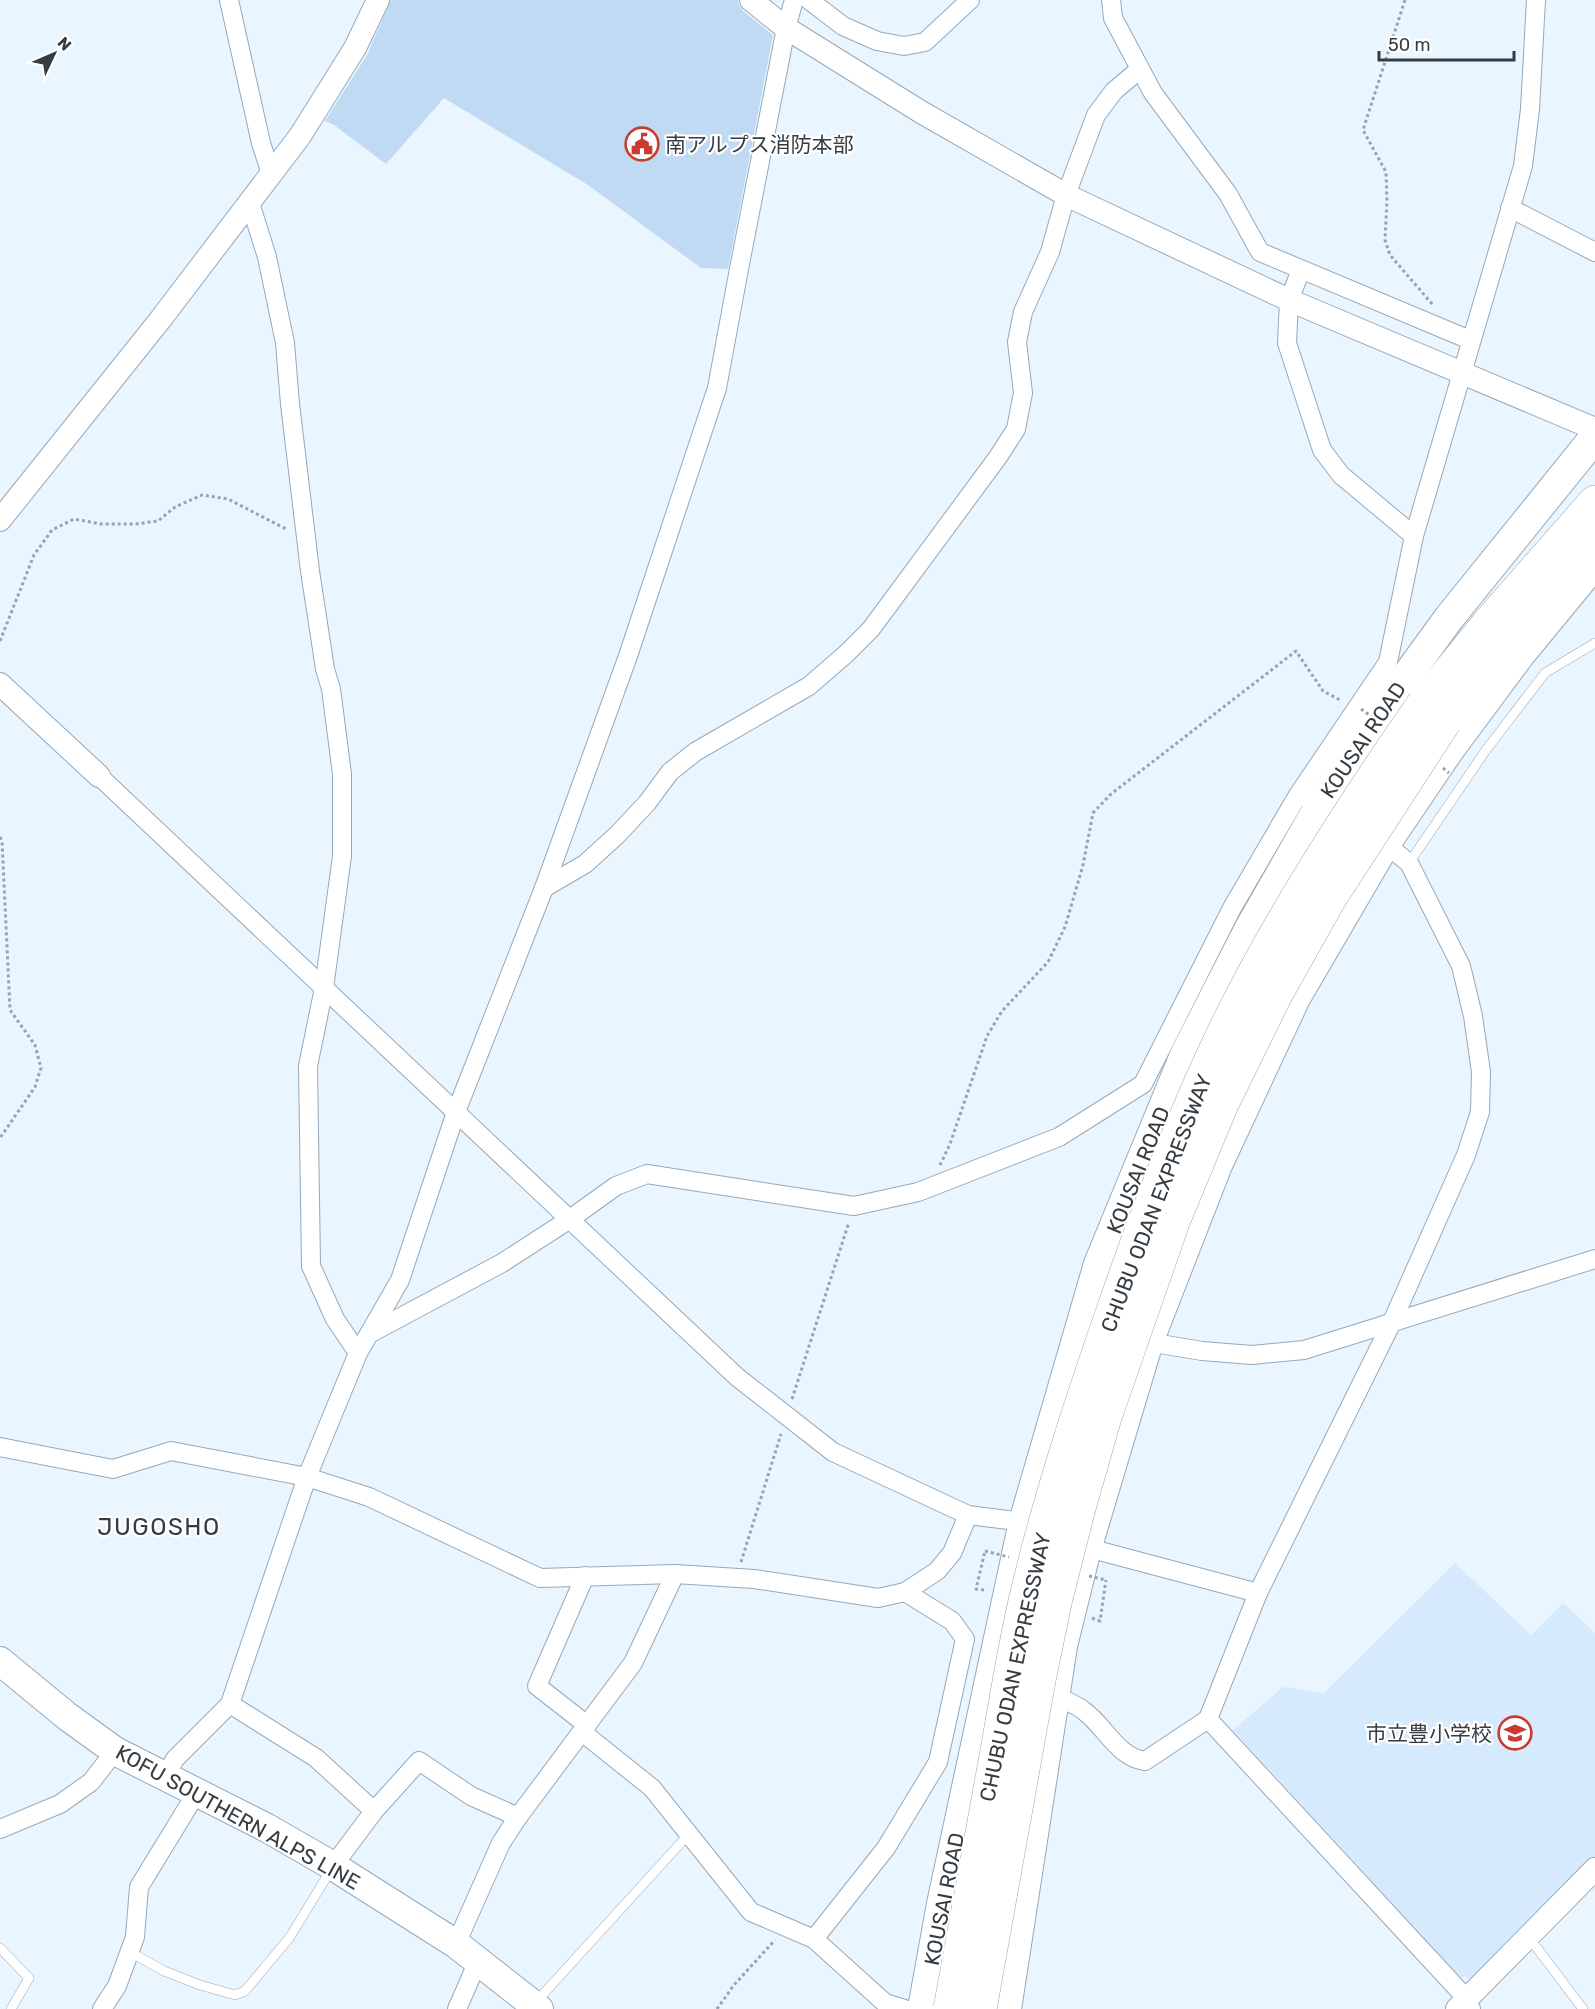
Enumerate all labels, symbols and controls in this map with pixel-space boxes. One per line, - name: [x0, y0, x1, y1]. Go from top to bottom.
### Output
- north arrow: [24, 24, 84, 84]
- scale bar: [1379, 24, 1514, 62]
- text: N: [54, 33, 75, 55]
- text: 50 m: [1388, 34, 1431, 56]
- public building icon: 南アルプス消防本部: [624, 126, 660, 162]
- place label: 南アルプス消防本部: [665, 132, 854, 157]
- street label: KOUSAI ROAD: [1315, 677, 1411, 803]
- street label: CHUBU ODAN EXPRESSWAY: [1095, 1071, 1217, 1335]
- street label: KOUSAI ROAD: [1101, 1103, 1175, 1237]
- district label: JUGOSHO: [97, 1513, 221, 1541]
- street label: CHUBU ODAN EXPRESSWAY: [974, 1530, 1056, 1804]
- school or university icon: 市立豊小学校: [1497, 1715, 1533, 1751]
- place label: 市立豊小学校: [1366, 1721, 1492, 1746]
- street label: KOFU SOUTHERN ALPS LINE: [111, 1739, 365, 1895]
- street label: KOUSAI ROAD: [919, 1830, 969, 1968]

